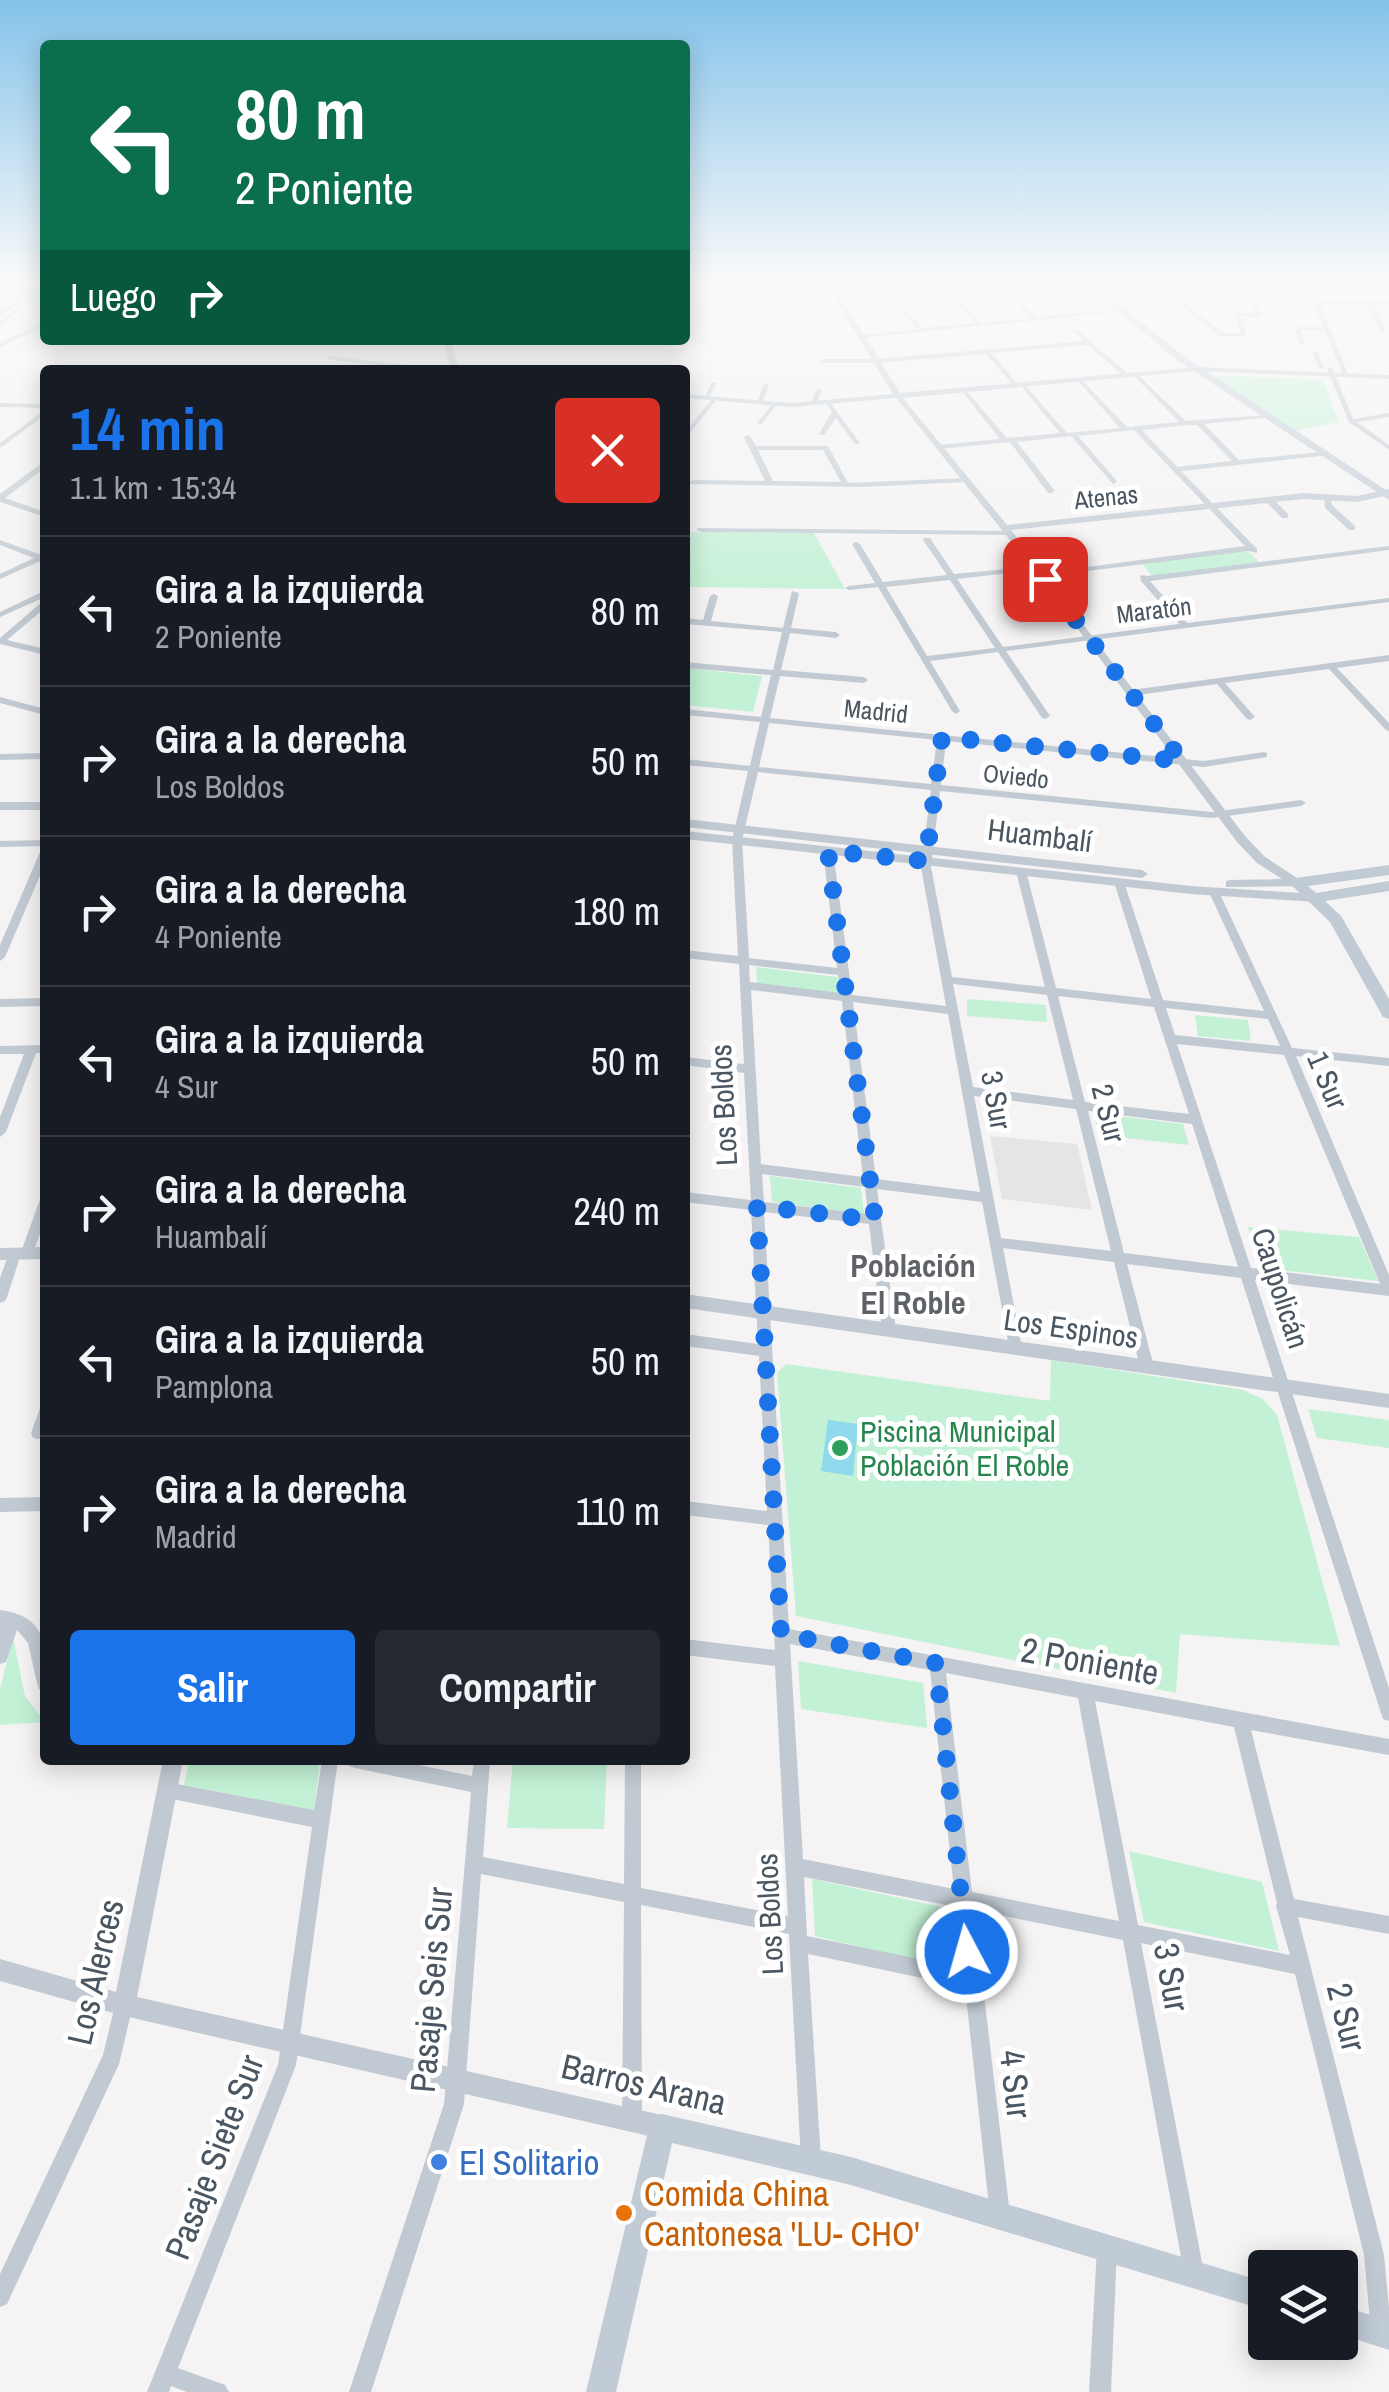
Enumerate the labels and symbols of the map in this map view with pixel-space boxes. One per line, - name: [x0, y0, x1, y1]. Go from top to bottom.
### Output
- street label: Atenas: [1071, 477, 1140, 517]
- pin: [1003, 537, 1088, 622]
- street label: Maratón: [1115, 589, 1193, 631]
- street label: Madrid: [842, 691, 910, 731]
- street label: Oviedo: [981, 756, 1051, 796]
- street label: Huambalí: [985, 809, 1095, 861]
- street label: Los Boldos: [700, 1043, 746, 1167]
- street label: 1 Sur: [1298, 1045, 1358, 1116]
- street label: 3 Sur: [972, 1068, 1022, 1133]
- street label: 2 Sur: [1082, 1080, 1136, 1147]
- street label: Caupolicán: [1243, 1223, 1319, 1353]
- district label: Población El Roble: [850, 1244, 976, 1324]
- street label: Los Espinos: [1001, 1299, 1141, 1357]
- place label: Piscina Municipal Población El Roble: [860, 1411, 1069, 1485]
- marker: Piscina Municipal Población El Roble: [829, 1437, 851, 1459]
- street label: 2 Poniente: [1018, 1626, 1162, 1696]
- street label: Los Boldos: [746, 1852, 792, 1976]
- street label: Pasaje Seis Sur: [399, 1885, 463, 2095]
- street label: Los Alerces: [55, 1894, 135, 2050]
- position arrow: [915, 1900, 1019, 2004]
- street label: 3 Sur: [1143, 1939, 1201, 2015]
- street label: 2 Sur: [1316, 1978, 1378, 2056]
- street label: Barros Arana: [557, 2042, 731, 2126]
- street label: 4 Sur: [988, 2047, 1044, 2121]
- street label: Pasaje Siete Sur: [153, 2048, 275, 2266]
- place label: El Solitario: [459, 2139, 599, 2186]
- marker: El Solitario: [428, 2151, 450, 2173]
- place label: Comida China Cantonesa 'LU- CHO': [644, 2170, 920, 2257]
- marker: Comida China Cantonesa 'LU- CHO': [613, 2202, 635, 2224]

